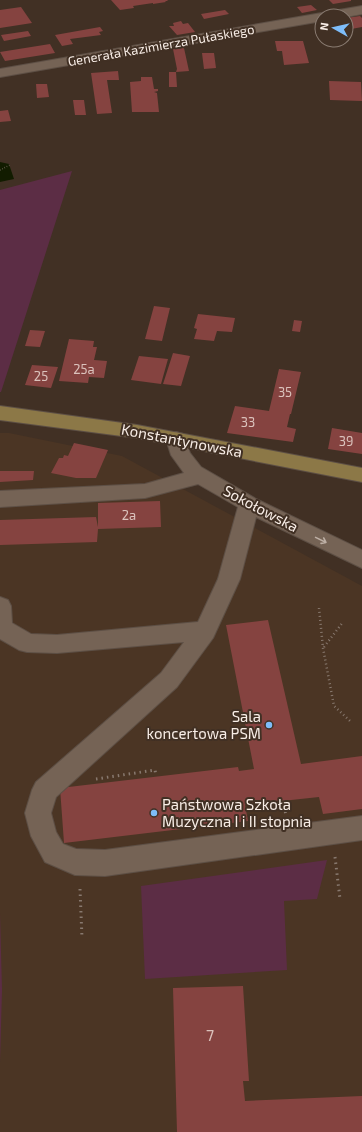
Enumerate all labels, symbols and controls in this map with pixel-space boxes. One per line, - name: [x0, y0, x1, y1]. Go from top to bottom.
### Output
- north arrow: [314, 8, 354, 48]
- street label: Generała Kazimierza Pułaskiego: [67, 21, 255, 69]
- text: N: [317, 22, 331, 31]
- house number: 25a: [73, 361, 95, 377]
- house number: 25: [34, 368, 48, 384]
- house number: 35: [278, 384, 292, 400]
- house number: 33: [241, 414, 255, 430]
- street label: Konstantynowska: [120, 419, 244, 461]
- house number: 39: [339, 433, 353, 449]
- street label: Sokołowska: [221, 481, 301, 535]
- house number: 2a: [122, 507, 136, 523]
- one-way arrow: [315, 536, 327, 544]
- place label: Sala koncertowa PSM: [147, 707, 261, 742]
- marker: Sala koncertowa PSM: [264, 720, 274, 730]
- place label: Państwowa Szkoła Muzyczna I i II stopnia: [162, 795, 311, 830]
- marker: Państwowa Szkoła Muzyczna I i II stopnia: [149, 808, 159, 818]
- house number: 7: [206, 1025, 214, 1044]

